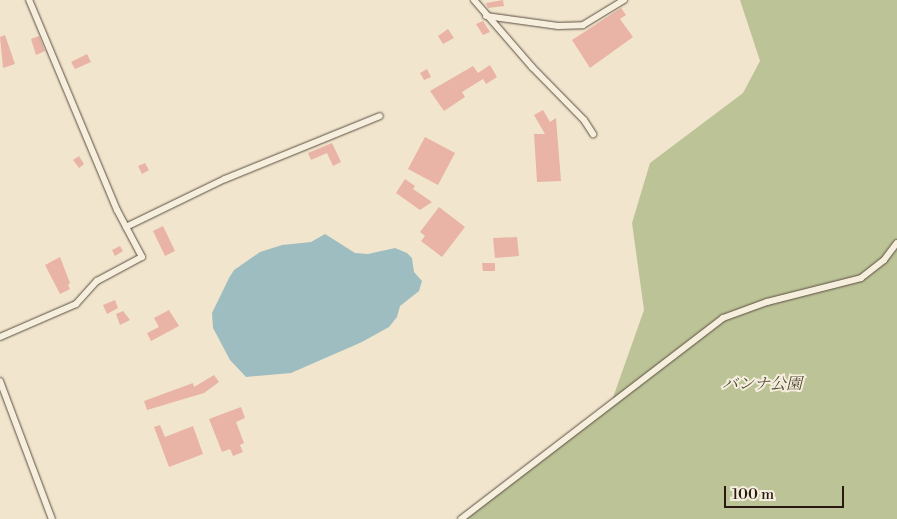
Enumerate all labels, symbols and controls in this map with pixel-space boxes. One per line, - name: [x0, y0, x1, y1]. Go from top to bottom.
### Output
- park label: バンナ公園: [722, 374, 802, 394]
- scale bar: [727, 476, 847, 508]
- text: 100 m: [732, 485, 774, 504]

